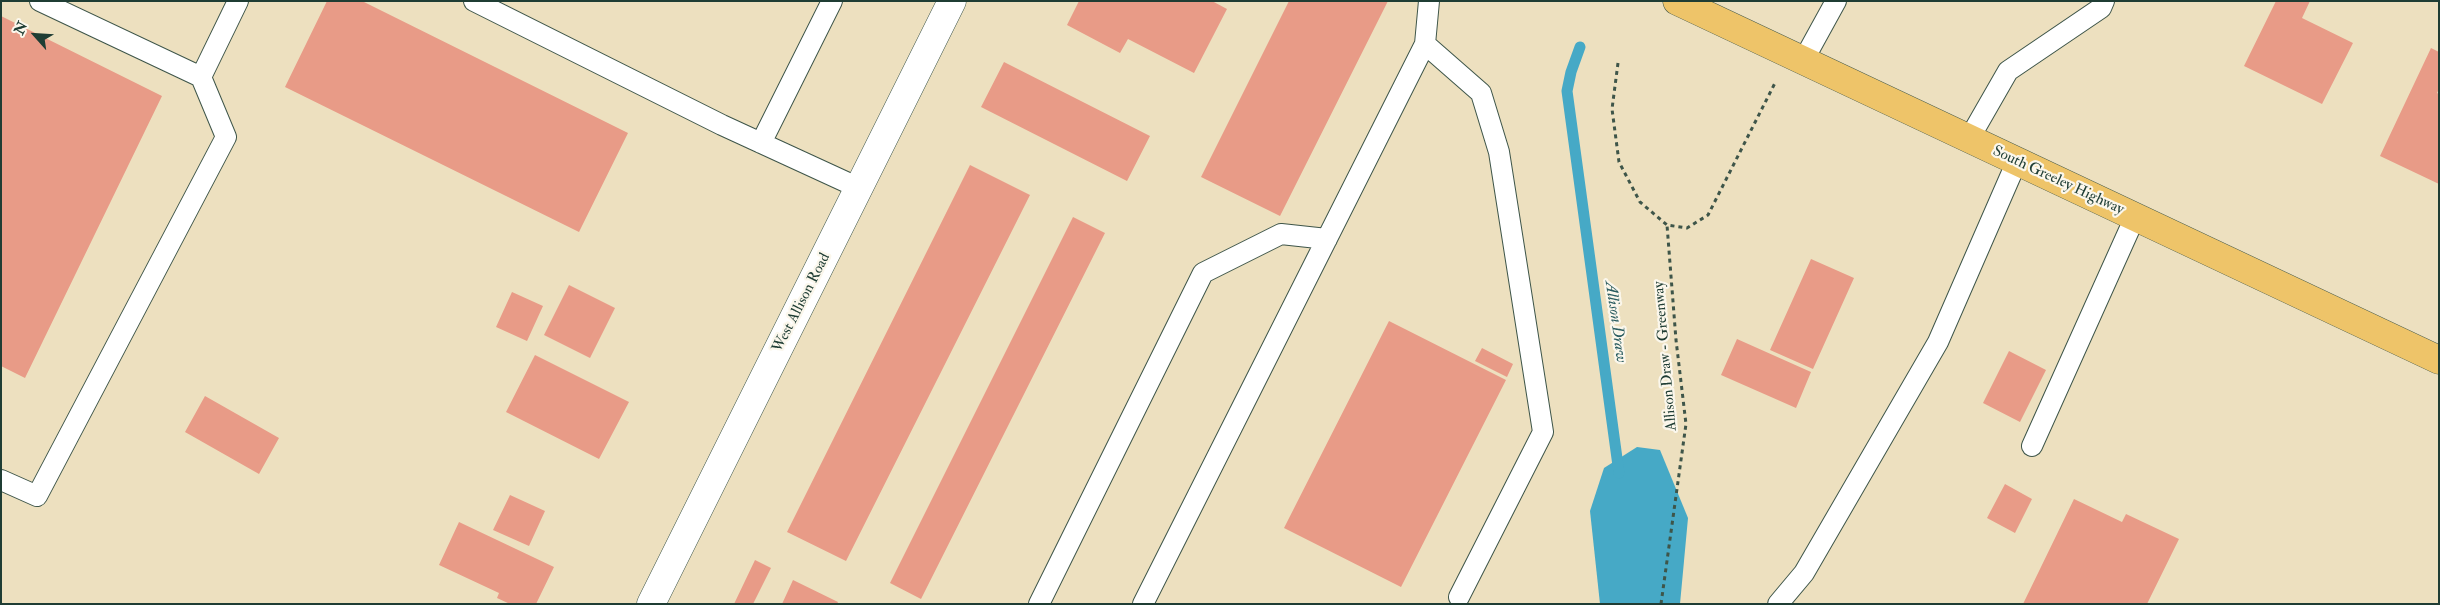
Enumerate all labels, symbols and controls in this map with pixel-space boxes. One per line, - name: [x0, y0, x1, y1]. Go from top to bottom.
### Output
- north arrow: [10, 10, 60, 60]
- text: N: [11, 19, 31, 38]
- street label: South Greeley Highway: [1989, 143, 2127, 219]
- street label: West Allison Road: [769, 250, 835, 356]
- water label: Allison Draw: [1600, 280, 1630, 364]
- street label: Allison Draw - Greenway: [1650, 280, 1682, 432]

